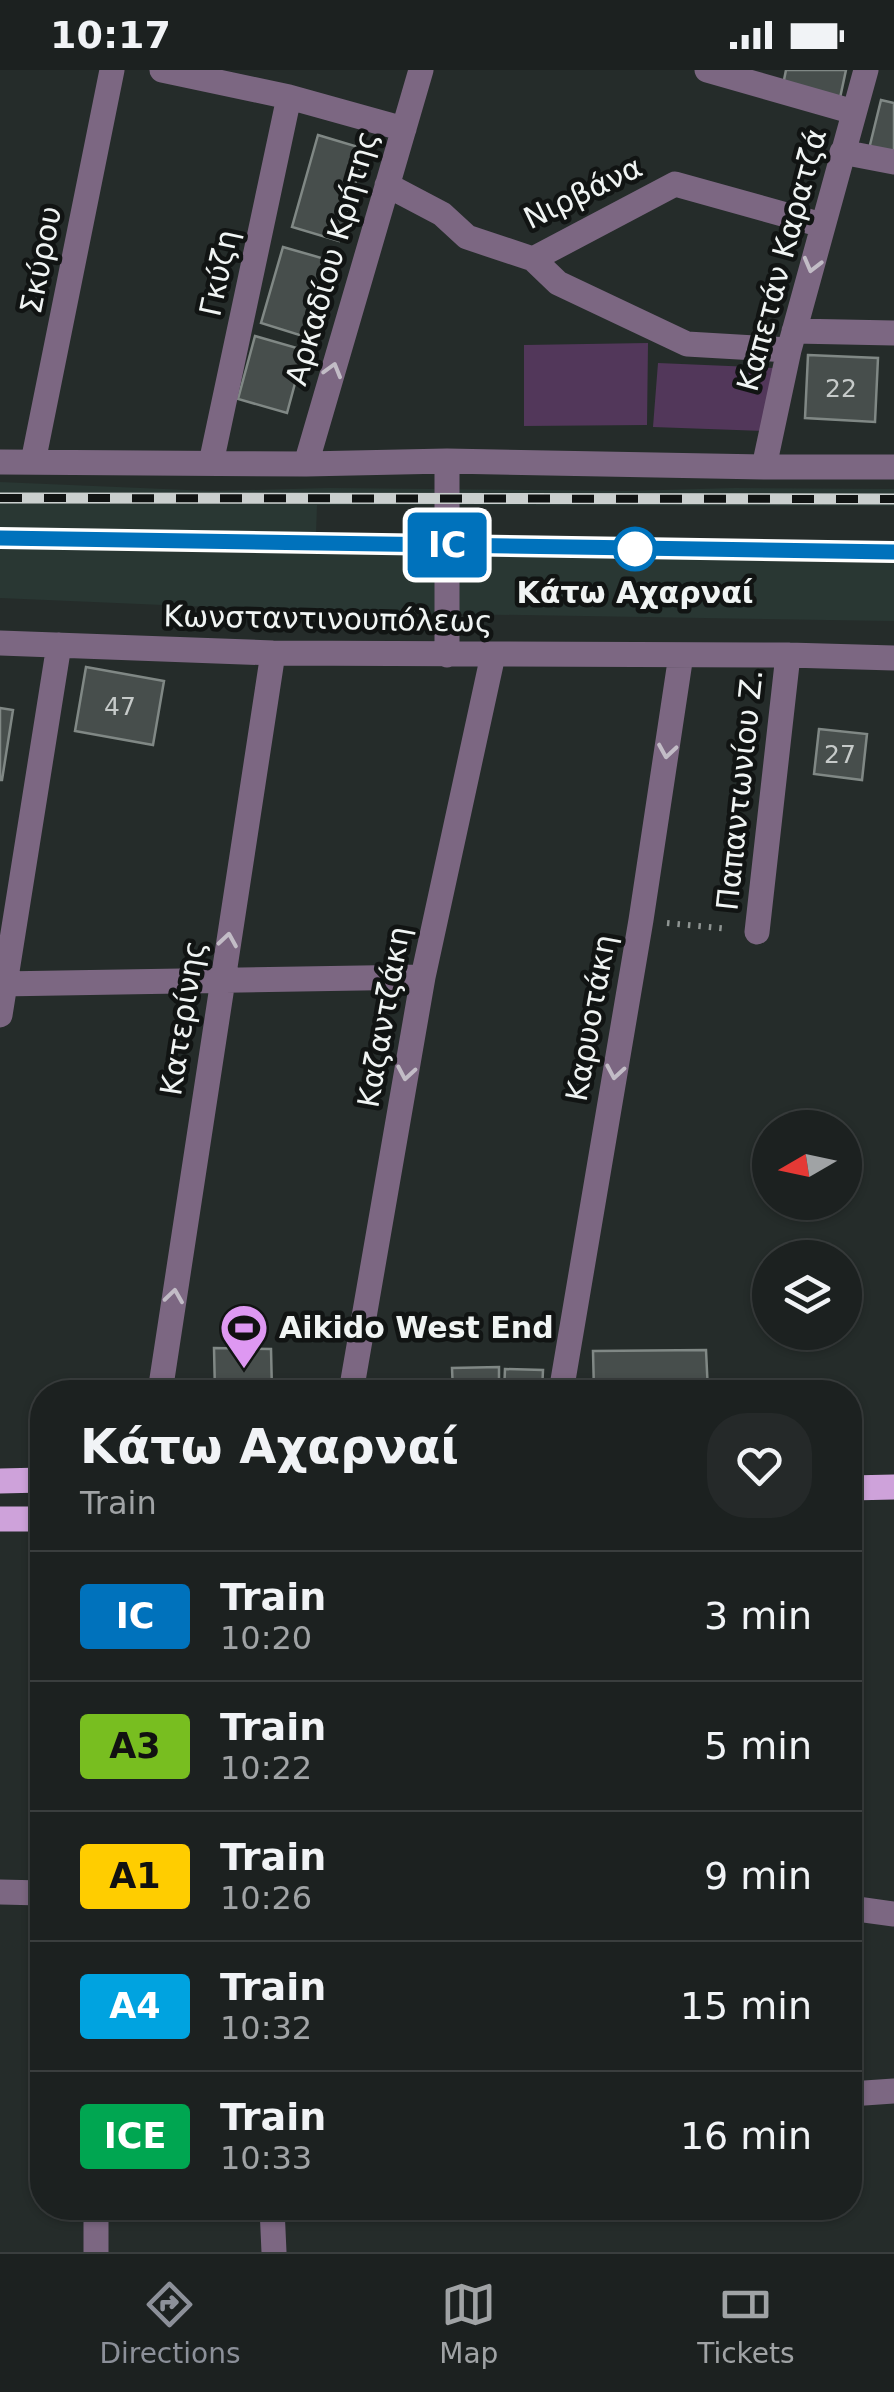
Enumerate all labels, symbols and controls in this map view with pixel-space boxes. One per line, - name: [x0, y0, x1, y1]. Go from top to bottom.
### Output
- text: 10:17: [50, 13, 171, 57]
- street label: Καπετάν Καρατζά: [730, 125, 833, 395]
- street label: Αρκαδίου Κρήτης: [278, 127, 385, 389]
- street label: Νιρβάνα: [518, 149, 648, 236]
- street label: Σκύρου: [13, 203, 68, 317]
- street label: Γκύζη: [192, 227, 245, 319]
- one-way arrow: [802, 256, 823, 273]
- one-way arrow: [321, 363, 342, 380]
- house number: 22: [825, 374, 857, 403]
- line badge: IC: [402, 512, 492, 578]
- text: IC: [428, 525, 466, 565]
- marker: Κάτω Αχαρναί: [614, 528, 656, 570]
- place label: Κάτω Αχαρναί: [517, 575, 753, 610]
- street label: Κωνσταντινουπόλεως: [163, 598, 493, 639]
- street label: Παπαντωνίου Ζ.: [709, 668, 770, 912]
- house number: 47: [104, 692, 136, 721]
- house number: 27: [824, 740, 856, 769]
- one-way arrow: [657, 743, 678, 759]
- street label: Καζαντζάκη: [350, 924, 417, 1110]
- one-way arrow: [217, 932, 238, 948]
- street label: Καρυοτάκη: [559, 932, 622, 1104]
- street label: Κατερίνης: [153, 938, 212, 1098]
- one-way arrow: [605, 1064, 626, 1080]
- one-way arrow: [396, 1065, 417, 1081]
- north arrow: [752, 1110, 862, 1220]
- map controls: [752, 1110, 862, 1350]
- button: layers: [752, 1240, 862, 1350]
- one-way arrow: [163, 1288, 184, 1304]
- sports icon: Aikido West End: [218, 1302, 270, 1370]
- place label: Aikido West End: [279, 1310, 554, 1345]
- button: heart: [707, 1413, 812, 1518]
- text: Κάτω Αχαρναί: [80, 1418, 459, 1474]
- text: Train: [80, 1484, 157, 1522]
- text: Train: [220, 1575, 326, 1619]
- text: 3 min: [704, 1594, 812, 1638]
- text: IC: [116, 1596, 154, 1636]
- text: 10:20: [220, 1619, 312, 1657]
- text: Train: [220, 1705, 326, 1749]
- text: 5 min: [704, 1724, 812, 1768]
- text: A3: [109, 1726, 161, 1766]
- text: 10:22: [220, 1749, 312, 1787]
- text: Train: [220, 1835, 326, 1879]
- text: 9 min: [704, 1854, 812, 1898]
- text: A1: [109, 1856, 161, 1896]
- text: 10:26: [220, 1879, 312, 1917]
- text: Train: [220, 1965, 326, 2009]
- text: 15 min: [680, 1984, 812, 2028]
- text: A4: [109, 1986, 161, 2026]
- text: 10:32: [220, 2009, 312, 2047]
- text: Train: [220, 2095, 326, 2139]
- text: 16 min: [680, 2114, 812, 2158]
- text: ICE: [104, 2116, 166, 2156]
- text: 10:33: [220, 2139, 312, 2177]
- tab: Directions: [99, 2277, 240, 2370]
- tab: Map: [439, 2277, 498, 2370]
- tab: Tickets: [697, 2277, 795, 2370]

